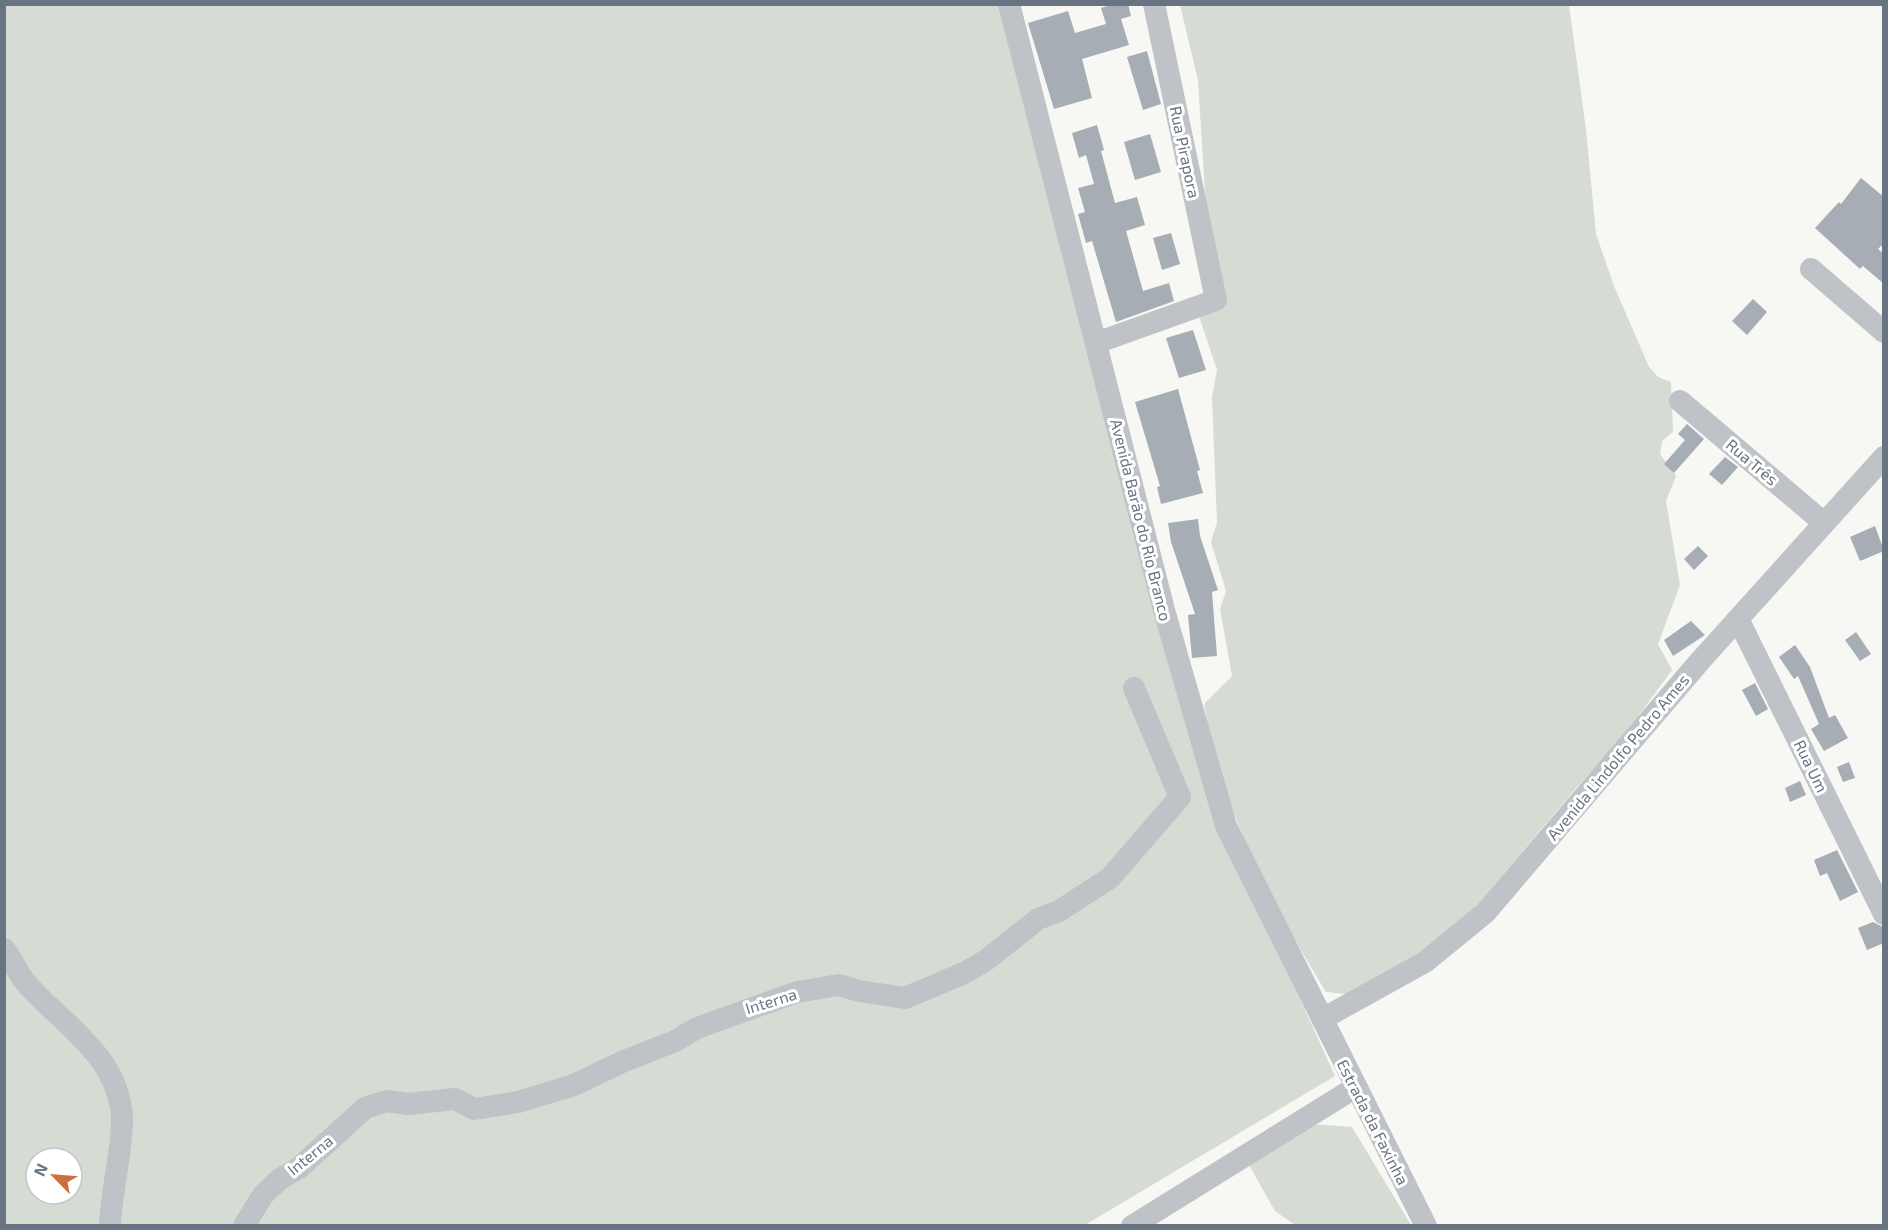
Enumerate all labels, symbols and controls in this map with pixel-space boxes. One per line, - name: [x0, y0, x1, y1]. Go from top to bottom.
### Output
- street label: Rua Pirapora: [1166, 104, 1205, 200]
- street label: Avenida Barão do Rio Branco: [1107, 417, 1176, 623]
- street label: Rua Três: [1723, 434, 1782, 489]
- street label: Avenida Lindolfo Pedro Ames: [1543, 670, 1693, 843]
- street label: Rua Um: [1791, 736, 1832, 795]
- street label: Interna: [743, 984, 799, 1017]
- street label: Estrada da Faxinha: [1334, 1056, 1413, 1188]
- street label: Interna: [283, 1131, 336, 1179]
- north arrow: [24, 1146, 84, 1206]
- text: N: [29, 1160, 51, 1179]

